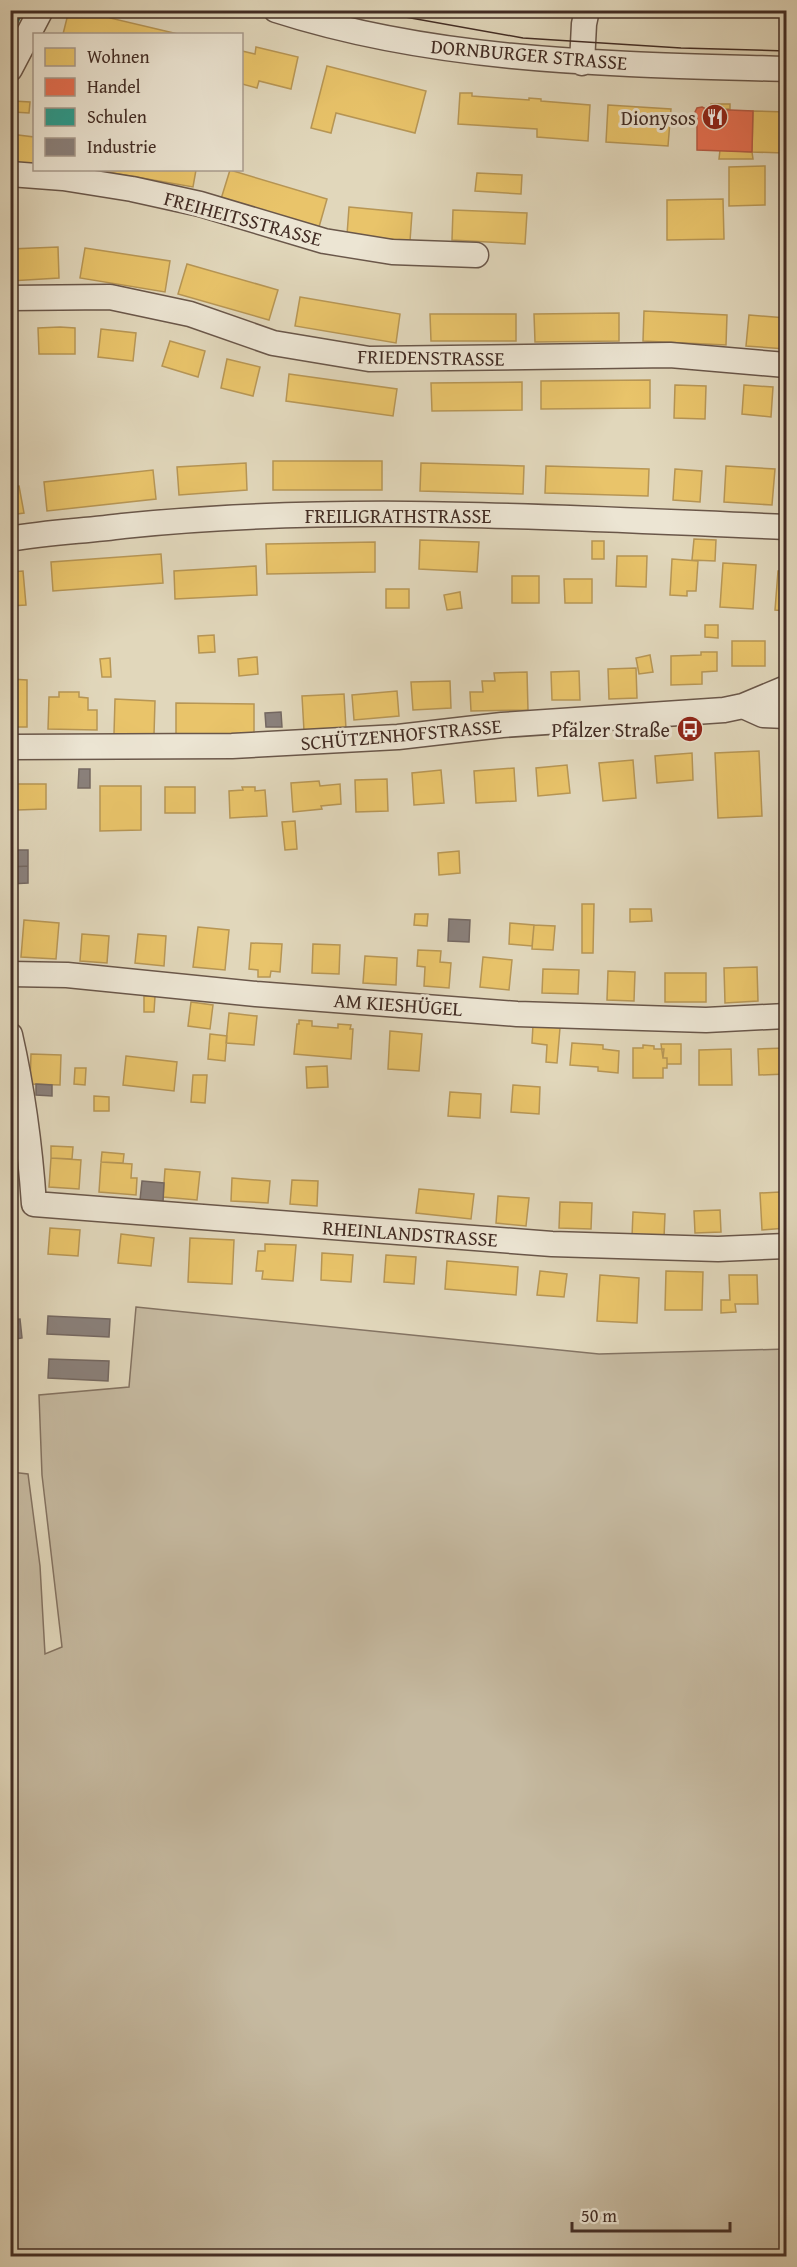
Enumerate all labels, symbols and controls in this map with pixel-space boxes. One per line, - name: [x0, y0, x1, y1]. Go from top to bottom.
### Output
- street label: DORNBURGER STRASSE: [430, 31, 628, 77]
- legend: [33, 33, 243, 171]
- text: Wohnen: [87, 43, 150, 70]
- text: Handel: [87, 73, 141, 100]
- restaurant icon: Dionysos: [700, 102, 730, 132]
- text: Schulen: [87, 103, 147, 130]
- place label: Dionysos: [621, 103, 696, 132]
- text: Industrie: [87, 133, 156, 160]
- street label: FREIHEITSSTRASSE: [161, 183, 325, 253]
- street label: FRIEDENSTRASSE: [357, 341, 505, 373]
- street label: FREILIGRATHSTRASSE: [305, 501, 491, 530]
- street label: SCHÜTZENHOFSTRASSE: [299, 711, 503, 757]
- bus stop icon: Pfälzer Straße: [675, 714, 705, 744]
- place label: Pfälzer Straße: [552, 715, 670, 744]
- street label: AM KIESHÜGEL: [333, 985, 464, 1023]
- street label: RHEINLANDSTRASSE: [321, 1212, 499, 1254]
- scale bar: [572, 2195, 730, 2233]
- text: 50 m: [581, 2202, 617, 2229]

